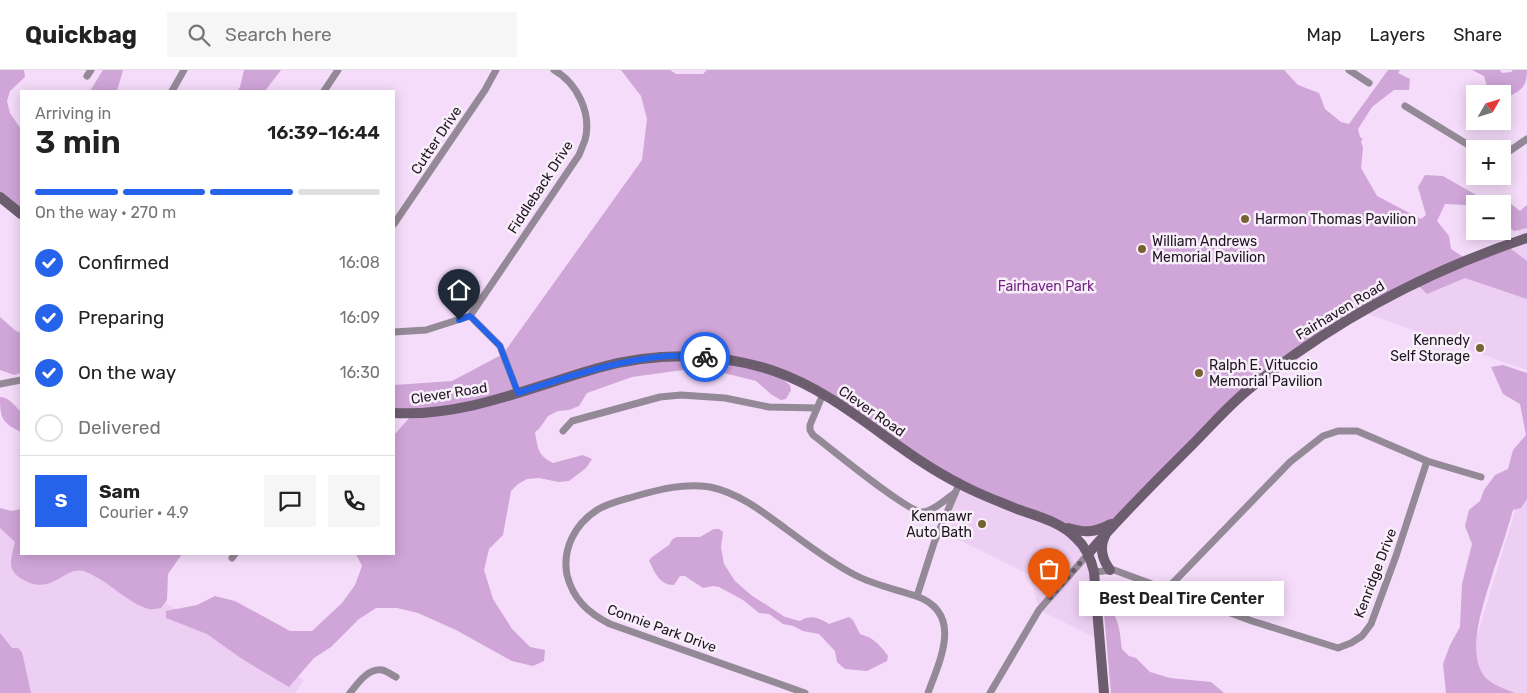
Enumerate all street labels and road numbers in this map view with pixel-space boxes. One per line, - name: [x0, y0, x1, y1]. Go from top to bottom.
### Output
- street label: Cutter Drive: [407, 103, 466, 178]
- street label: Fiddleback Drive: [504, 137, 577, 237]
- street label: Fairhaven Road: [1293, 277, 1388, 344]
- street label: Clever Road: [410, 379, 489, 408]
- street label: Clever Road: [835, 382, 908, 441]
- street label: Kenridge Drive: [1351, 526, 1400, 620]
- street label: Connie Park Drive: [605, 601, 719, 656]

